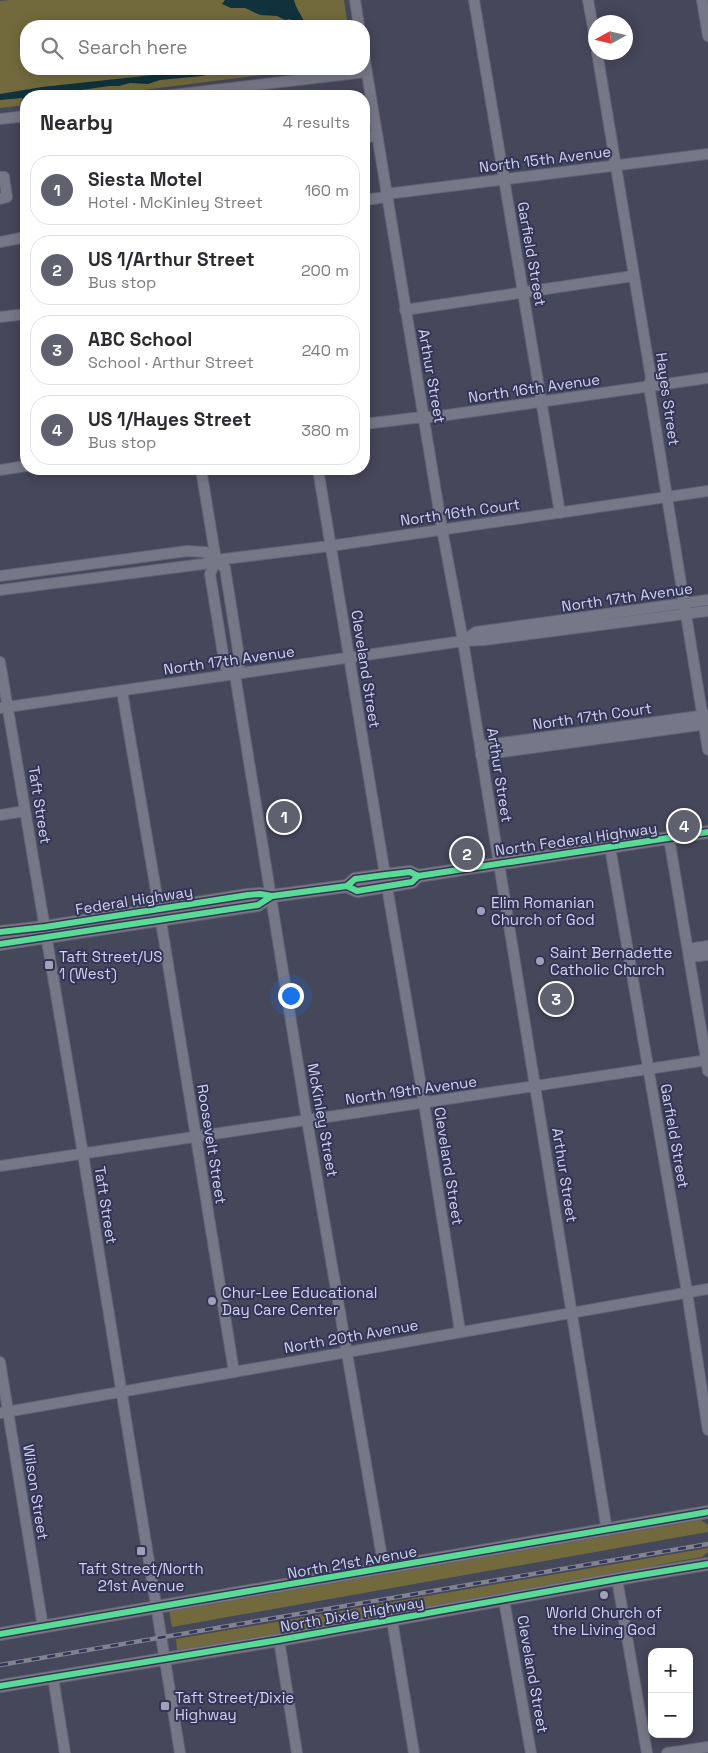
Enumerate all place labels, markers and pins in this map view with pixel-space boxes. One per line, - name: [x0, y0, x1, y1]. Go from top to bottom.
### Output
- pin: 1: [268, 798, 300, 836]
- pin: 4: [668, 807, 700, 845]
- pin: 2: [451, 835, 483, 873]
- place label: Elim Romanian Church of God: [491, 893, 595, 929]
- marker: Elim Romanian Church of God: [475, 905, 487, 917]
- place label: Saint Bernadette Catholic Church: [550, 943, 673, 979]
- place label: Taft Street/US 1 (West): [59, 947, 162, 984]
- marker: Saint Bernadette Catholic Church: [534, 955, 546, 967]
- marker: Taft Street/US 1 (West): [43, 959, 55, 971]
- pin: 3: [540, 980, 572, 1018]
- place label: Chur-Lee Educational Day Care Center: [222, 1283, 378, 1319]
- marker: Chur-Lee Educational Day Care Center: [206, 1295, 218, 1307]
- marker: Taft Street/North 21st Avenue: [135, 1545, 147, 1557]
- place label: Taft Street/North 21st Avenue: [78, 1559, 204, 1595]
- marker: World Church of the Living God: [598, 1589, 610, 1601]
- place label: World Church of the Living God: [546, 1603, 662, 1639]
- place label: Taft Street/Dixie Highway: [175, 1688, 294, 1724]
- marker: Taft Street/Dixie Highway: [159, 1700, 171, 1712]

